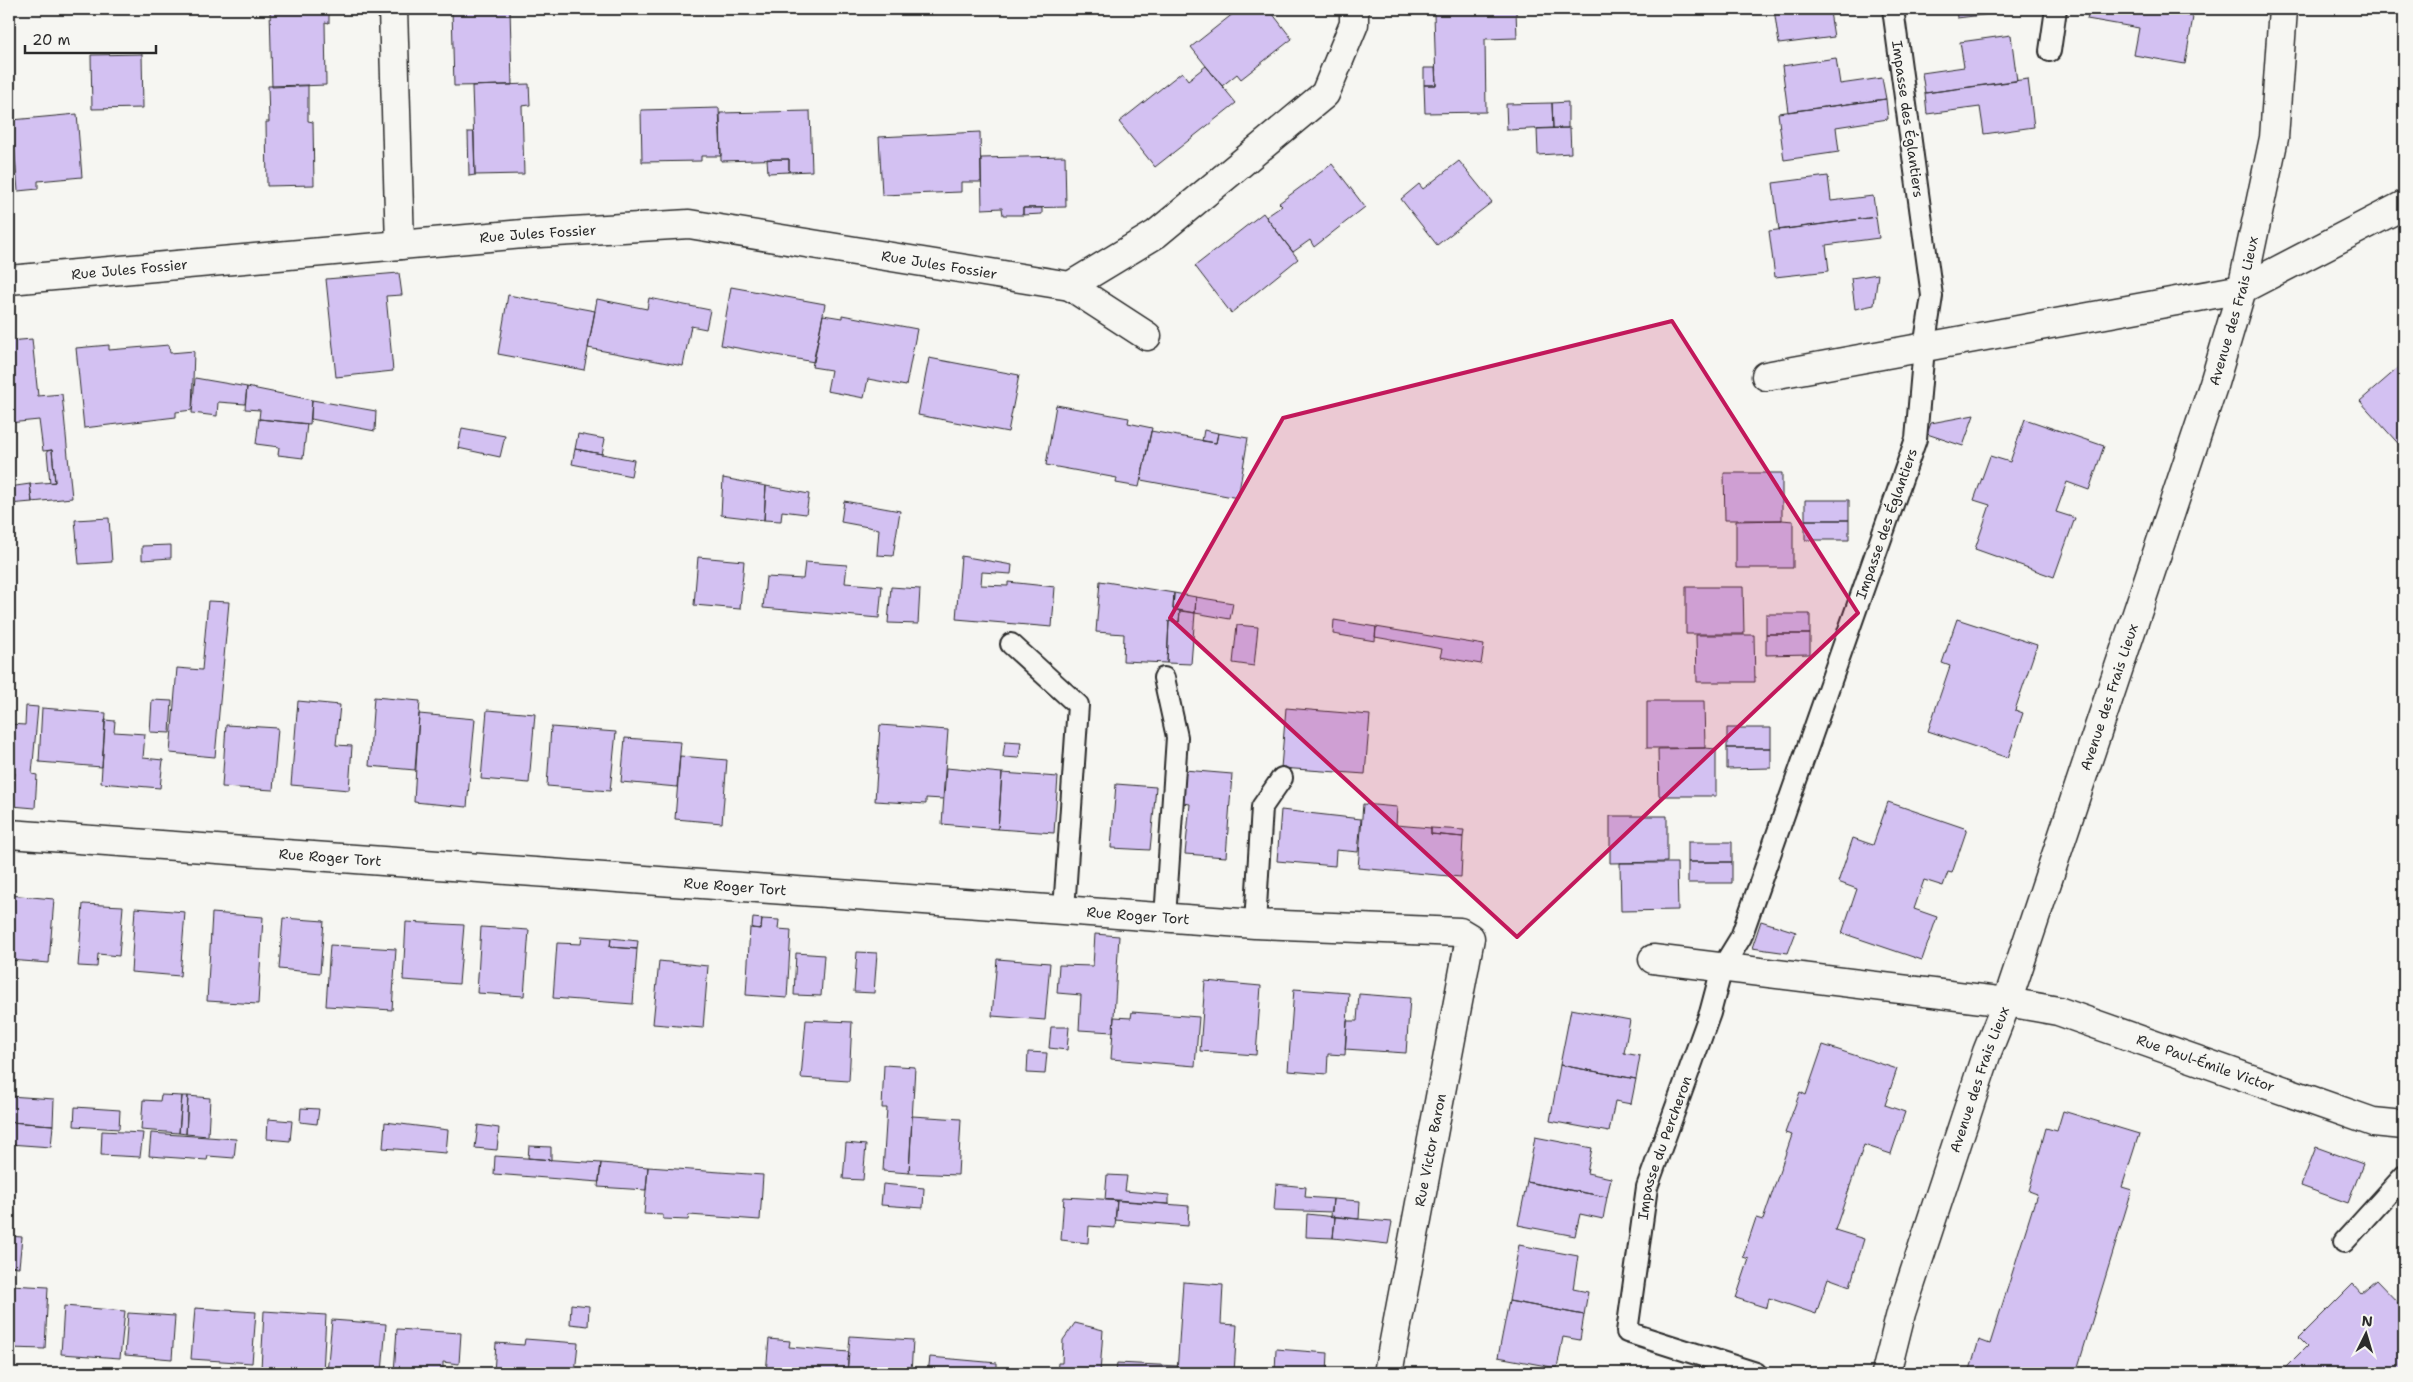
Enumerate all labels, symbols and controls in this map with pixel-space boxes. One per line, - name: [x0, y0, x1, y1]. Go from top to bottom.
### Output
- scale bar: [25, 22, 156, 54]
- text: 20 m: [32, 30, 71, 50]
- street label: Impasse des Églantiers: [1888, 39, 1928, 199]
- street label: Rue Jules Fossier: [479, 221, 597, 247]
- street label: Avenue des Frais Lieux: [2205, 235, 2262, 388]
- street label: Rue Jules Fossier: [880, 246, 999, 283]
- street label: Rue Jules Fossier: [70, 255, 189, 283]
- street label: Impasse des Églantiers: [1852, 446, 1921, 601]
- street label: Avenue des Frais Lieux: [2076, 621, 2142, 773]
- street label: Rue Roger Tort: [278, 845, 382, 870]
- street label: Rue Roger Tort: [683, 874, 787, 899]
- street label: Rue Roger Tort: [1086, 903, 1190, 928]
- street label: Avenue des Frais Lieux: [1945, 1004, 2013, 1155]
- street label: Rue Paul-Émile Victor: [2134, 1030, 2278, 1096]
- street label: Impasse du Percheron: [1634, 1073, 1696, 1221]
- street label: Rue Victor Baron: [1410, 1092, 1450, 1208]
- north arrow: [2340, 1310, 2390, 1360]
- text: N: [2361, 1312, 2373, 1330]

